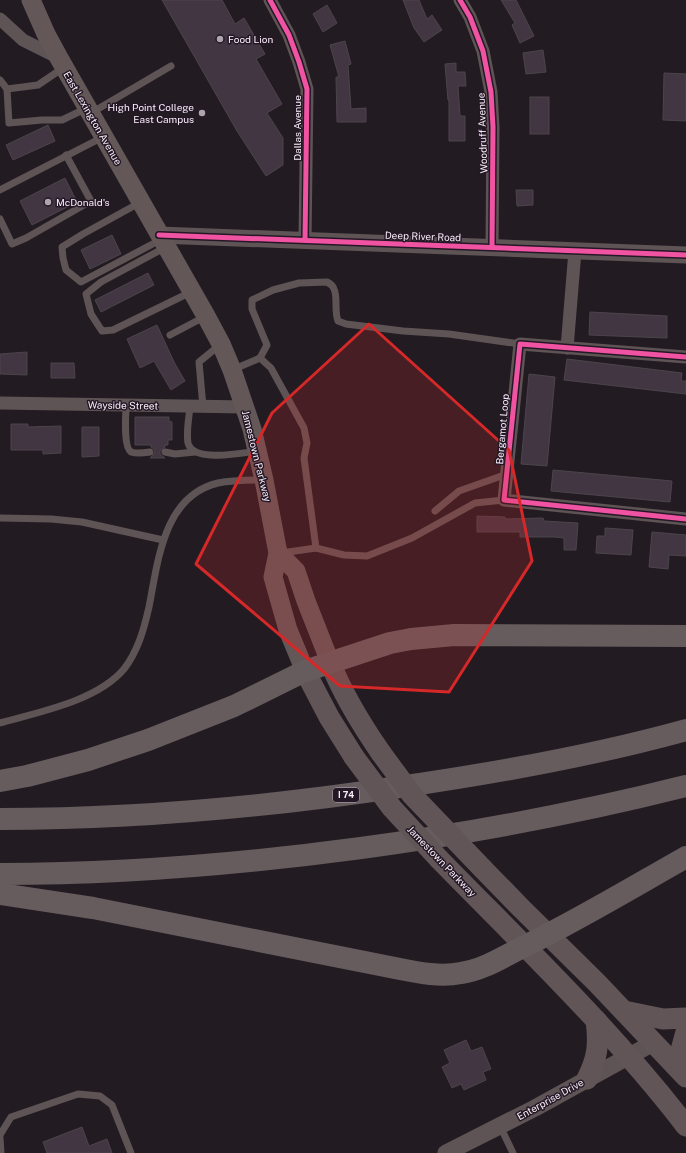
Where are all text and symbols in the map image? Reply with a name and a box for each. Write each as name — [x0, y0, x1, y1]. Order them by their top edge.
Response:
place label: Food Lion — [228, 33, 273, 45]
marker: Food Lion — [215, 34, 225, 44]
street label: East Lexington Avenue — [61, 69, 125, 167]
street label: Woodruff Avenue — [475, 92, 489, 173]
street label: Dallas Avenue — [291, 95, 303, 161]
place label: High Point College East Campus — [108, 101, 194, 125]
marker: High Point College East Campus — [197, 108, 207, 118]
place label: McDonald's — [56, 196, 109, 208]
marker: McDonald's — [43, 197, 53, 207]
street label: Deep River Road — [385, 229, 461, 243]
street label: Bergamot Loop — [493, 393, 511, 465]
street label: Wayside Street — [88, 398, 158, 412]
street label: Jamestown Parkway — [240, 409, 274, 504]
road number: I 74 — [333, 788, 359, 802]
street label: Jamestown Parkway — [405, 823, 479, 899]
street label: Enterprise Drive — [515, 1076, 586, 1122]

